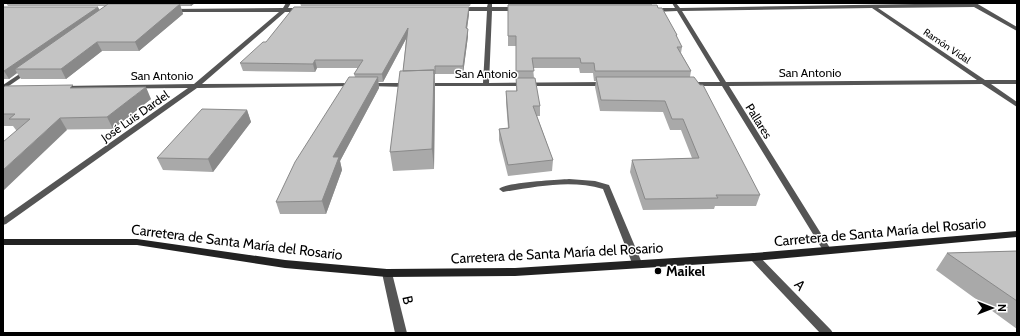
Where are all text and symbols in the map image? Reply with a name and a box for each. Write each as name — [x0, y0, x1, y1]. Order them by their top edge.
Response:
street label: Ramón Vidal — [921, 25, 974, 67]
street label: San Antonio — [779, 65, 842, 80]
street label: San Antonio — [455, 66, 518, 81]
street label: San Antonio — [131, 68, 194, 83]
street label: José Luis Dardel — [97, 87, 172, 145]
street label: Pallares — [742, 101, 776, 141]
street label: Carretera de Santa María del Rosario — [773, 214, 987, 250]
street label: Carretera de Santa María del Rosario — [130, 220, 344, 264]
street label: Carretera de Santa María del Rosario — [450, 238, 664, 268]
place label: Maikel — [666, 262, 706, 280]
marker: Maikel — [653, 266, 663, 276]
street label: A — [791, 276, 810, 295]
north arrow — [972, 288, 1012, 328]
street label: B — [398, 294, 418, 306]
text: N — [995, 304, 1009, 312]

